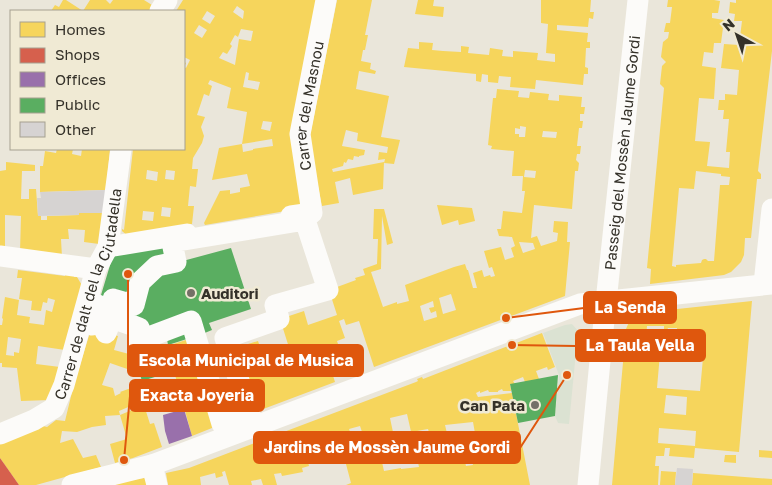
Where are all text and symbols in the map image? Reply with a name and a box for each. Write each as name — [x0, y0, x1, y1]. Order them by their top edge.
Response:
legend — [10, 10, 185, 150]
north arrow — [712, 10, 762, 60]
text: N — [719, 15, 738, 35]
text: Homes — [55, 20, 105, 38]
street label: Passeig del Mossèn Jaume Gordi — [600, 34, 643, 271]
street label: Carrer del Masnou — [291, 39, 327, 172]
text: Shops — [55, 45, 100, 63]
text: Offices — [55, 70, 106, 88]
text: Public — [55, 95, 100, 113]
text: Other — [55, 120, 96, 138]
street label: Carrer de dalt del la Ciutadella — [50, 187, 125, 402]
place label: Auditori — [201, 284, 259, 302]
marker: Auditori — [185, 287, 197, 299]
callout: La Senda — [584, 292, 676, 323]
text: La Senda — [594, 297, 666, 317]
callout: La Taula Vella — [576, 330, 705, 361]
text: La Taula Vella — [586, 335, 694, 355]
callout: Escola Municipal de Musica — [128, 345, 363, 376]
text: Escola Municipal de Musica — [138, 350, 354, 370]
callout: Exacta Joyeria — [130, 380, 264, 411]
text: Exacta Joyeria — [140, 385, 254, 405]
place label: Can Pata — [460, 396, 525, 414]
marker: Can Pata — [529, 399, 541, 411]
callout: Jardins de Mossèn Jaume Gordi — [254, 432, 520, 463]
text: Jardins de Mossèn Jaume Gordi — [264, 437, 510, 457]

